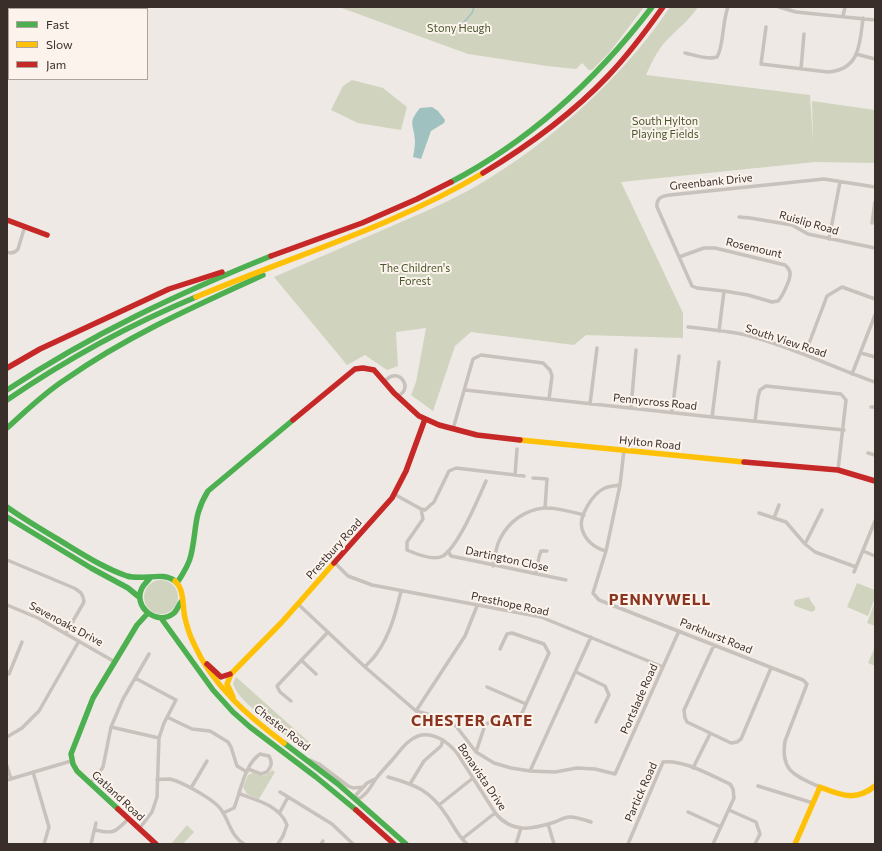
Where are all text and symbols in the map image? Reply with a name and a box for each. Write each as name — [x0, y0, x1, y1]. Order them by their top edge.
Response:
legend — [8, 8, 148, 80]
text: Fast — [46, 17, 69, 31]
park label: Stony Heugh — [427, 21, 491, 35]
text: Slow — [46, 37, 73, 51]
text: Jam — [46, 57, 66, 71]
park label: South Hylton Playing Fields — [631, 114, 699, 140]
street label: Greenbank Drive — [669, 171, 753, 193]
street label: Ruislip Road — [778, 208, 840, 238]
street label: Rosemount — [725, 235, 783, 261]
park label: The Children's Forest — [380, 261, 450, 287]
street label: South View Road — [744, 322, 828, 360]
street label: Pennycross Road — [612, 391, 698, 413]
street label: Hylton Road — [619, 433, 681, 453]
street label: Prestbury Road — [303, 516, 365, 582]
street label: Dartington Close — [464, 544, 550, 574]
street label: Presthope Road — [470, 589, 550, 619]
district label: PENNYWELL — [609, 591, 711, 609]
street label: Sevenoaks Drive — [27, 599, 105, 649]
street label: Parkhurst Road — [678, 615, 754, 657]
street label: Portslade Road — [618, 662, 660, 736]
street label: Chester Road — [252, 702, 312, 754]
district label: CHESTER GATE — [411, 712, 533, 730]
street label: Bonavista Drive — [455, 741, 509, 813]
street label: Partick Road — [622, 760, 660, 824]
street label: Gatland Road — [89, 768, 147, 824]

